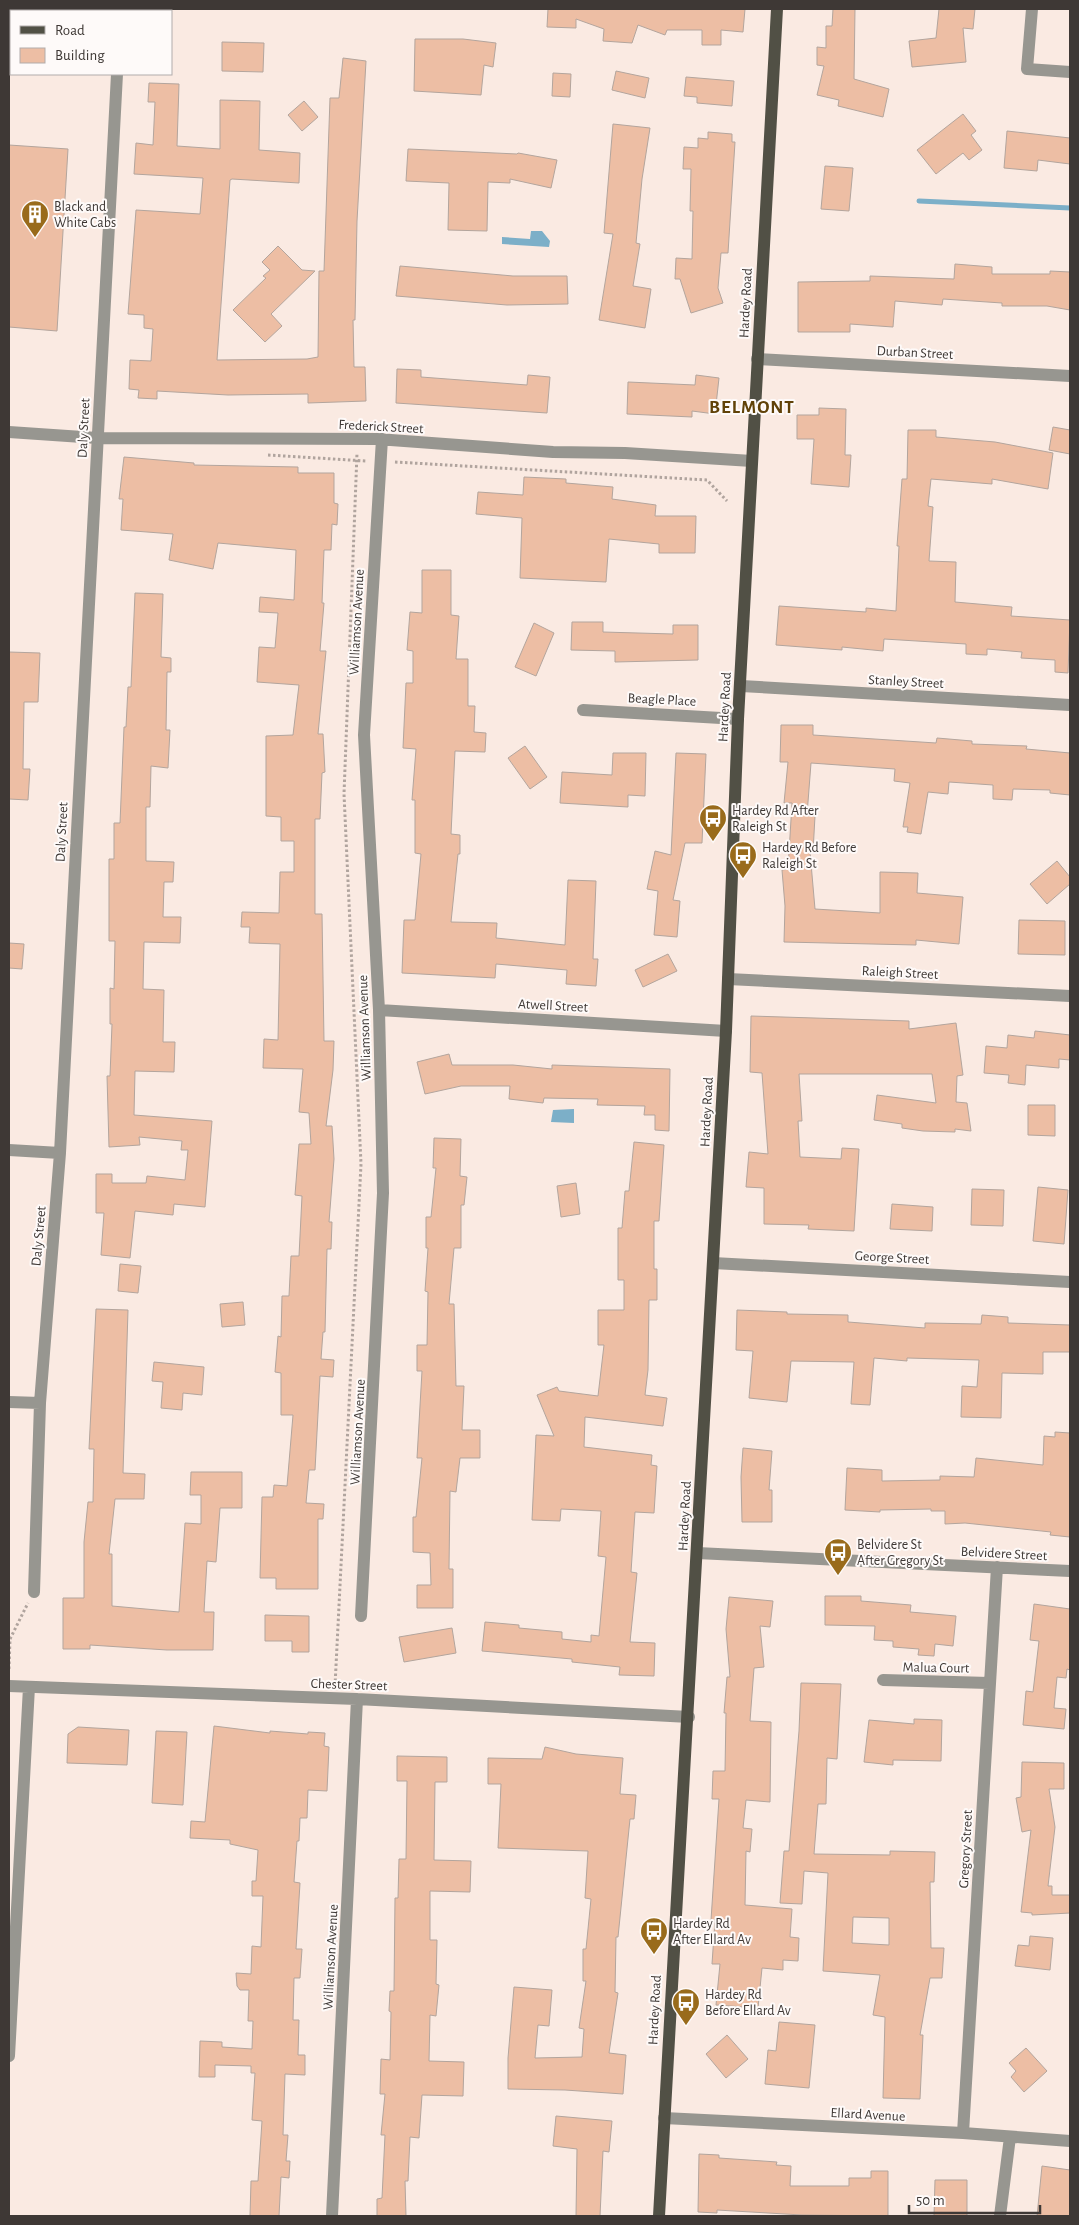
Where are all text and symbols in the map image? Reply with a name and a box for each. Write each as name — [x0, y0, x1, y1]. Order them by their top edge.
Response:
legend — [10, 10, 172, 75]
text: Road — [55, 23, 85, 38]
text: Building — [55, 48, 105, 63]
building icon: Black and White Cabs — [20, 199, 50, 238]
place label: Black and White Cabs — [54, 200, 116, 230]
street label: Hardey Road — [737, 268, 755, 338]
street label: Durban Street — [876, 344, 954, 362]
street label: Daly Street — [75, 397, 93, 458]
district label: BELMONT — [709, 398, 795, 417]
street label: Frederick Street — [338, 418, 424, 436]
street label: Williamson Avenue — [347, 569, 367, 675]
street label: Hardey Road — [716, 672, 734, 742]
street label: Stanley Street — [868, 673, 945, 691]
street label: Beagle Place — [627, 691, 696, 709]
street label: Daly Street — [53, 801, 71, 862]
bus stop icon: Hardey Rd After Raleigh St — [698, 803, 728, 842]
place label: Hardey Rd After Raleigh St — [732, 804, 819, 834]
bus stop icon: Hardey Rd Before Raleigh St — [728, 840, 758, 879]
place label: Hardey Rd Before Raleigh St — [762, 841, 856, 871]
street label: Raleigh Street — [861, 964, 939, 982]
street label: Williamson Avenue — [356, 975, 374, 1081]
street label: Atwell Street — [518, 997, 589, 1015]
street label: Hardey Road — [698, 1077, 716, 1147]
street label: Daly Street — [29, 1205, 49, 1267]
street label: George Street — [854, 1249, 930, 1267]
street label: Williamson Avenue — [348, 1379, 368, 1485]
street label: Hardey Road — [676, 1481, 694, 1551]
bus stop icon: Belvidere St After Gregory St — [823, 1537, 853, 1576]
place label: Belvidere St After Gregory St — [857, 1538, 944, 1568]
street label: Belvidere Street — [960, 1545, 1048, 1563]
street label: Malua Court — [903, 1660, 970, 1676]
street label: Chester Street — [310, 1677, 388, 1693]
street label: Gregory Street — [957, 1809, 975, 1889]
street label: Williamson Avenue — [321, 1904, 341, 2010]
bus stop icon: Hardey Rd After Ellard Av — [639, 1916, 669, 1955]
place label: Hardey Rd After Ellard Av — [673, 1917, 751, 1947]
street label: Hardey Road — [646, 1975, 664, 2045]
bus stop icon: Hardey Rd Before Ellard Av — [671, 1987, 701, 2026]
place label: Hardey Rd Before Ellard Av — [705, 1988, 791, 2018]
street label: Ellard Avenue — [830, 2106, 906, 2124]
scale bar — [909, 2182, 1040, 2214]
text: 50 m — [916, 2193, 945, 2208]

